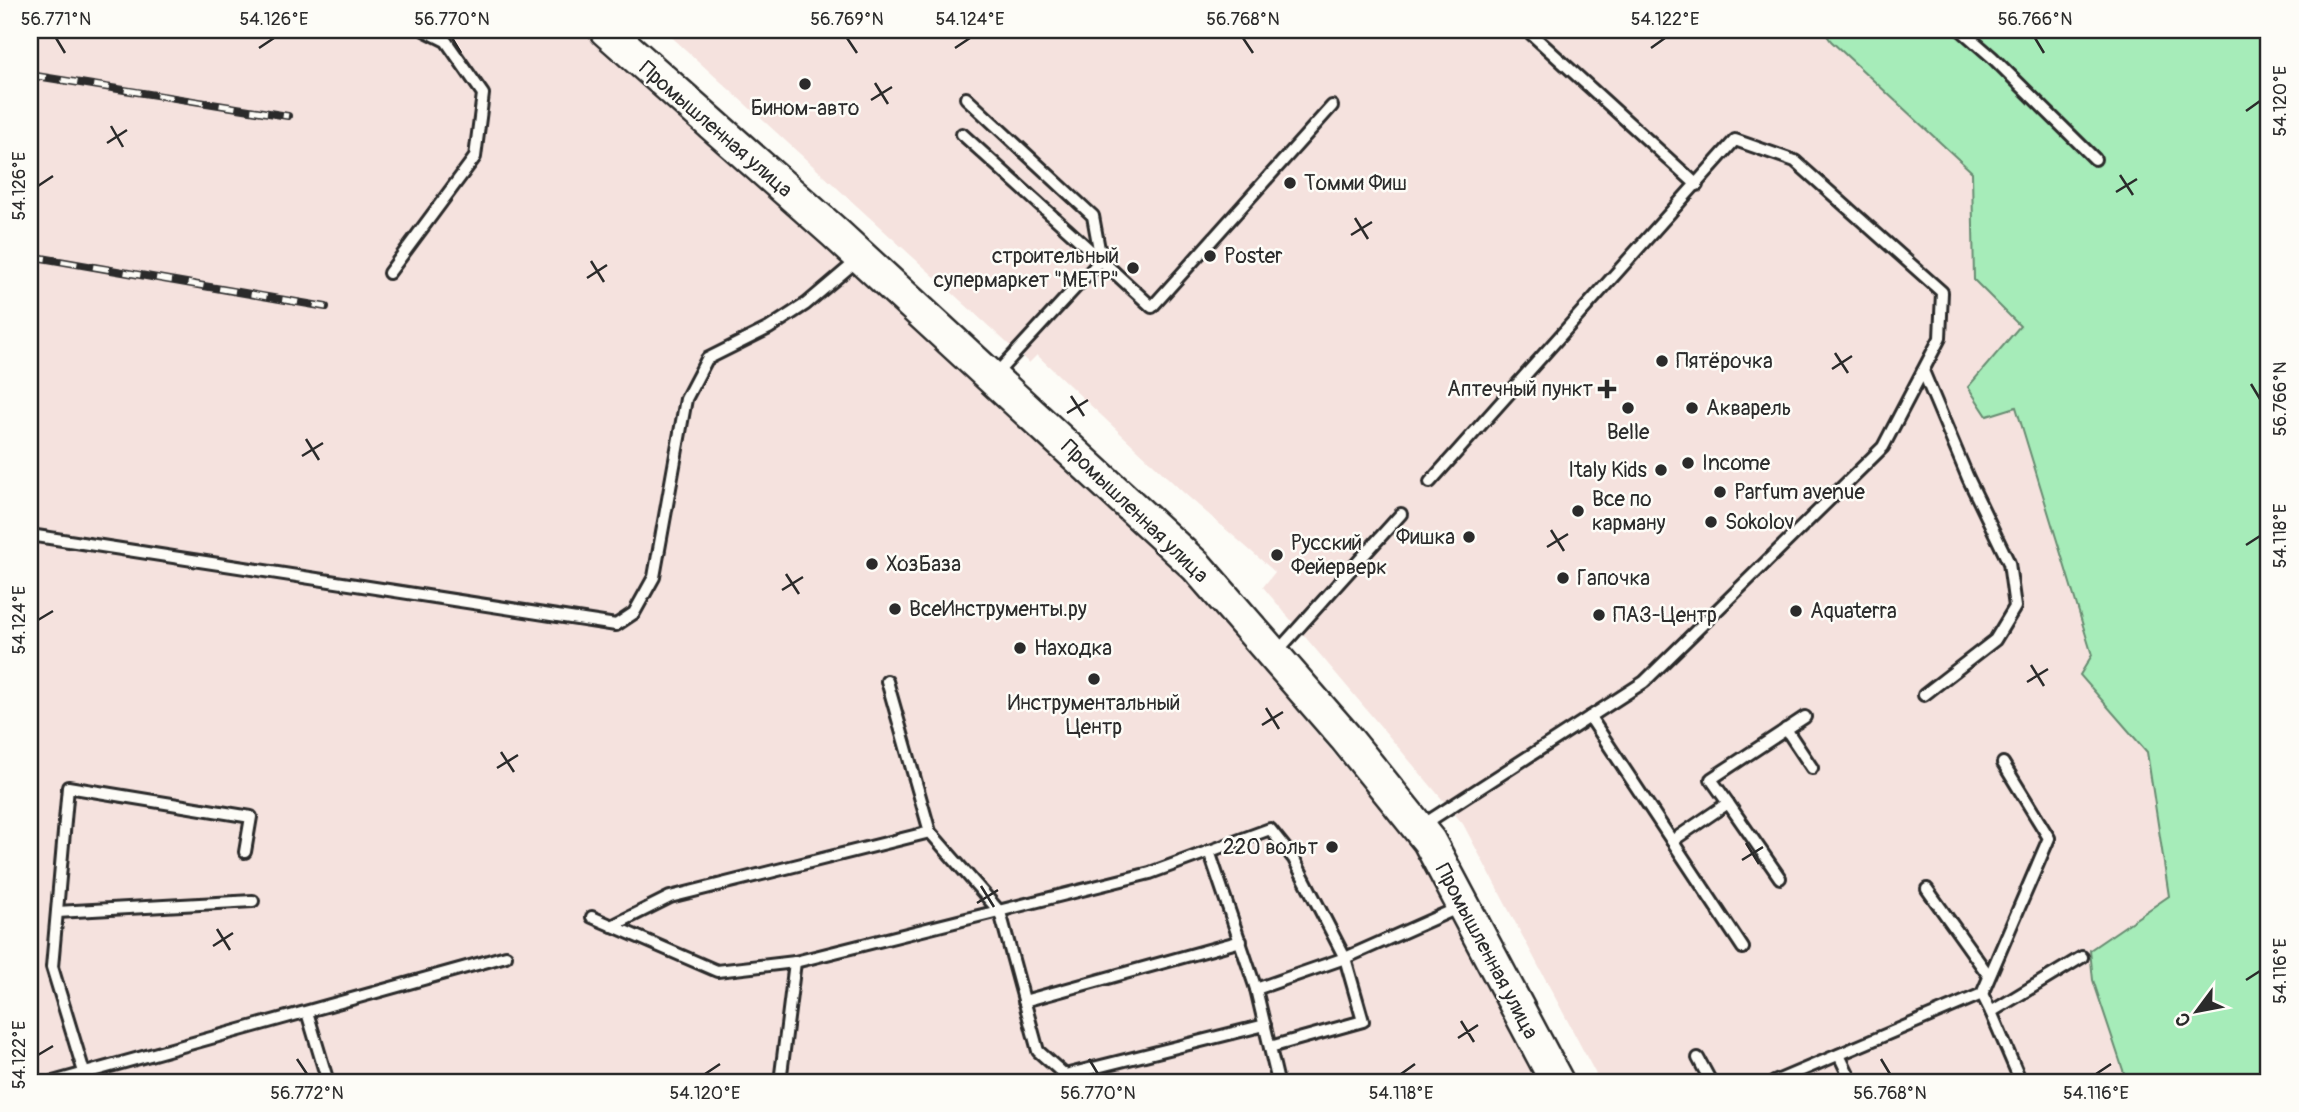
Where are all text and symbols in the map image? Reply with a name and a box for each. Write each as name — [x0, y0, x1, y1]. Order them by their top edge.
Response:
text: 56.771°N — [21, 8, 91, 31]
text: 54.126°E — [240, 8, 308, 31]
text: 56.770°N — [414, 8, 490, 31]
text: 56.769°N — [810, 8, 884, 31]
text: 54.124°E — [936, 8, 1004, 31]
text: 56.768°N — [1206, 8, 1280, 31]
text: 54.122°E — [1631, 8, 1699, 31]
text: 56.766°N — [1998, 8, 2072, 31]
street label: Промышленная улица — [633, 55, 798, 203]
text: 54.120°E — [2269, 66, 2292, 136]
marker: Бином-авто — [797, 76, 813, 92]
place label: Бином-авто — [751, 95, 859, 122]
text: 54.126°E — [8, 152, 31, 220]
place label: Томми Фиш — [1304, 170, 1407, 197]
marker: Томми Фиш — [1282, 175, 1298, 191]
place label: строительный супермаркет "МЕТР" — [933, 243, 1119, 294]
place label: Poster — [1224, 243, 1283, 270]
marker: Poster — [1202, 248, 1218, 264]
marker: строительный супермаркет "МЕТР" — [1125, 260, 1141, 276]
place label: Пятёрочка — [1676, 348, 1773, 375]
marker: Пятёрочка — [1654, 353, 1670, 369]
text: 56.766°N — [2269, 362, 2292, 436]
place label: Аптечный пункт — [1447, 376, 1593, 403]
marker: Аптечный пункт — [1599, 381, 1615, 397]
place label: Акварель — [1706, 395, 1792, 422]
marker: Belle — [1620, 400, 1636, 416]
marker: Акварель — [1684, 400, 1700, 416]
place label: Belle — [1607, 419, 1650, 446]
street label: Промышленная улица — [1055, 434, 1214, 589]
place label: Income — [1702, 450, 1771, 477]
marker: Income — [1680, 455, 1696, 471]
place label: Italy Kids — [1568, 457, 1648, 484]
marker: Italy Kids — [1653, 462, 1669, 478]
place label: Parfum avenue — [1734, 479, 1865, 506]
marker: Parfum avenue — [1712, 484, 1728, 500]
place label: Все по карману — [1592, 486, 1666, 537]
marker: Все по карману — [1570, 503, 1586, 519]
text: 54.118°E — [2269, 504, 2292, 568]
place label: Sokolov — [1725, 509, 1794, 536]
marker: Sokolov — [1703, 514, 1719, 530]
place label: Фишка — [1396, 524, 1455, 551]
marker: Фишка — [1461, 529, 1477, 545]
place label: Русский Фейерверк — [1291, 530, 1387, 581]
marker: Русский Фейерверк — [1269, 547, 1285, 563]
place label: ХозБаза — [886, 551, 961, 578]
marker: ХозБаза — [864, 556, 880, 572]
place label: Гапочка — [1577, 565, 1650, 592]
marker: Гапочка — [1555, 570, 1571, 586]
text: 54.124°E — [8, 586, 31, 654]
place label: ВсеИнструменты.ру — [909, 596, 1087, 623]
place label: Aquaterra — [1810, 598, 1897, 625]
marker: ВсеИнструменты.ру — [887, 601, 903, 617]
place label: ПАЗ-Центр — [1613, 602, 1717, 629]
marker: Aquaterra — [1788, 603, 1804, 619]
marker: ПАЗ-Центр — [1591, 607, 1607, 623]
place label: Находка — [1034, 635, 1112, 662]
marker: Находка — [1012, 640, 1028, 656]
marker: Инструментальный Центр — [1086, 671, 1102, 687]
place label: Инструментальный Центр — [1008, 690, 1180, 741]
place label: 220 вольт — [1223, 834, 1318, 861]
marker: 220 вольт — [1324, 839, 1340, 855]
street label: Промышленная улица — [1429, 859, 1544, 1044]
text: 54.116°E — [2269, 938, 2292, 1004]
north arrow — [2162, 976, 2232, 1046]
text: С — [2170, 1008, 2197, 1031]
text: 54.122°E — [8, 1021, 31, 1089]
text: 56.772°N — [270, 1082, 344, 1105]
text: 54.120°E — [670, 1082, 740, 1105]
text: 56.770°N — [1060, 1082, 1136, 1105]
text: 54.118°E — [1369, 1082, 1433, 1105]
text: 56.768°N — [1853, 1082, 1927, 1105]
text: 54.116°E — [2063, 1082, 2129, 1105]

